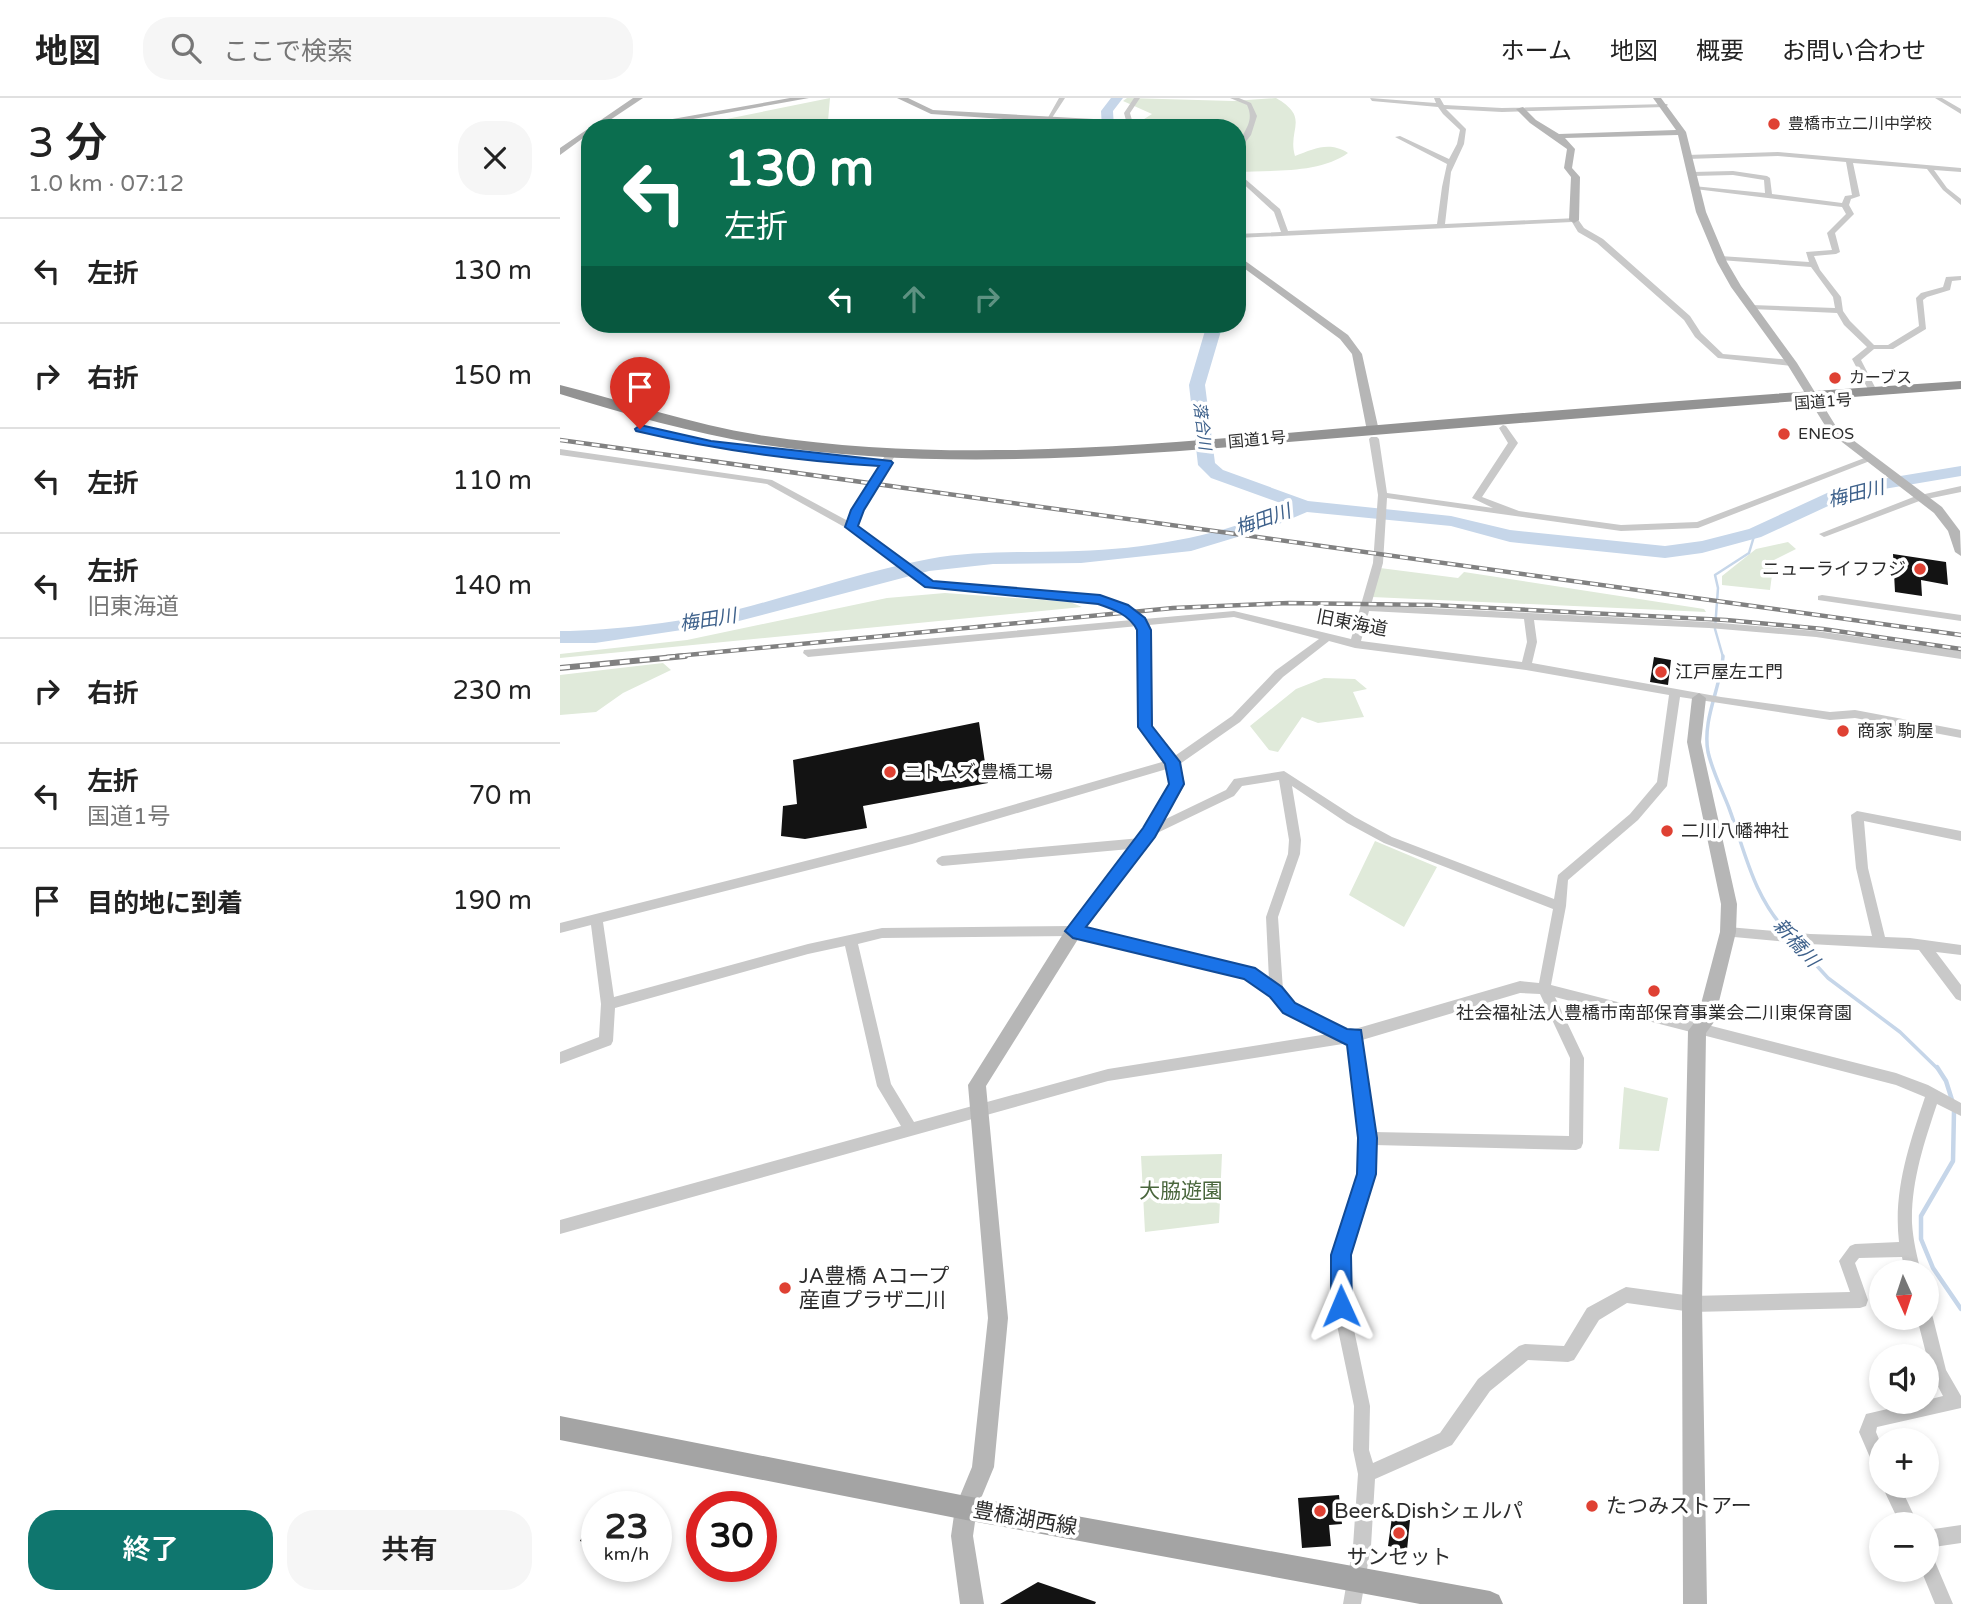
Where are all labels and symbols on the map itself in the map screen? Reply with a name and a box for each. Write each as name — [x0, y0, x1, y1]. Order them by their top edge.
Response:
place label: 豊橋市立二川中学校 — [1788, 114, 1932, 134]
marker: 豊橋市立二川中学校 — [1766, 116, 1782, 132]
pin — [610, 357, 670, 429]
place label: カーブス — [1849, 368, 1912, 388]
marker: カーブス — [1827, 370, 1843, 386]
street label: 国道1号 — [1793, 390, 1853, 414]
water label: 落合川 — [1189, 401, 1215, 453]
place label: ENEOS — [1798, 424, 1854, 444]
marker: ENEOS — [1776, 426, 1792, 442]
street label: 国道1号 — [1227, 428, 1287, 452]
water label: 梅田川 — [1826, 476, 1888, 512]
water label: 梅田川 — [1232, 500, 1295, 540]
place label: ニューライフフジ — [1762, 558, 1906, 580]
marker: ニューライフフジ — [1912, 561, 1928, 577]
water label: 梅田川 — [678, 604, 740, 635]
street label: 旧東海道 — [1315, 605, 1389, 641]
place label: 江戸屋左エ門 — [1675, 661, 1783, 683]
marker: 江戸屋左エ門 — [1653, 664, 1669, 680]
place label: 商家 駒屋 — [1857, 720, 1934, 742]
marker: 商家 駒屋 — [1835, 723, 1851, 739]
place label: ニトムズ 豊橋工場 — [904, 761, 1053, 783]
marker: ニトムズ 豊橋工場 — [882, 764, 898, 780]
place label: 二川八幡神社 — [1681, 820, 1789, 842]
marker: 二川八幡神社 — [1659, 823, 1675, 839]
water label: 新橋川 — [1769, 914, 1825, 973]
marker: 社会福祉法人豊橋市南部保育事業会二川東保育園 — [1646, 983, 1662, 999]
place label: 社会福祉法人豊橋市南部保育事業会二川東保育園 — [1456, 1002, 1852, 1024]
park label: 大脇遊園 — [1139, 1179, 1223, 1204]
north arrow — [1869, 1260, 1939, 1330]
place label: JA豊橋 Aコープ 産直プラザ二川 — [799, 1264, 949, 1313]
position arrow — [1304, 1269, 1378, 1343]
marker: JA豊橋 Aコープ 産直プラザ二川 — [777, 1280, 793, 1296]
speed limit sign: 30 — [686, 1491, 777, 1582]
place label: たつみストアー — [1606, 1494, 1752, 1519]
street label: 豊橋湖西線 — [971, 1498, 1079, 1540]
marker: たつみストアー — [1584, 1498, 1600, 1514]
place label: Beer&Dishシェルパ — [1334, 1499, 1523, 1524]
marker: Beer&Dishシェルパ — [1312, 1503, 1328, 1519]
marker: サンセット — [1391, 1525, 1407, 1541]
place label: サンセット — [1347, 1545, 1452, 1570]

